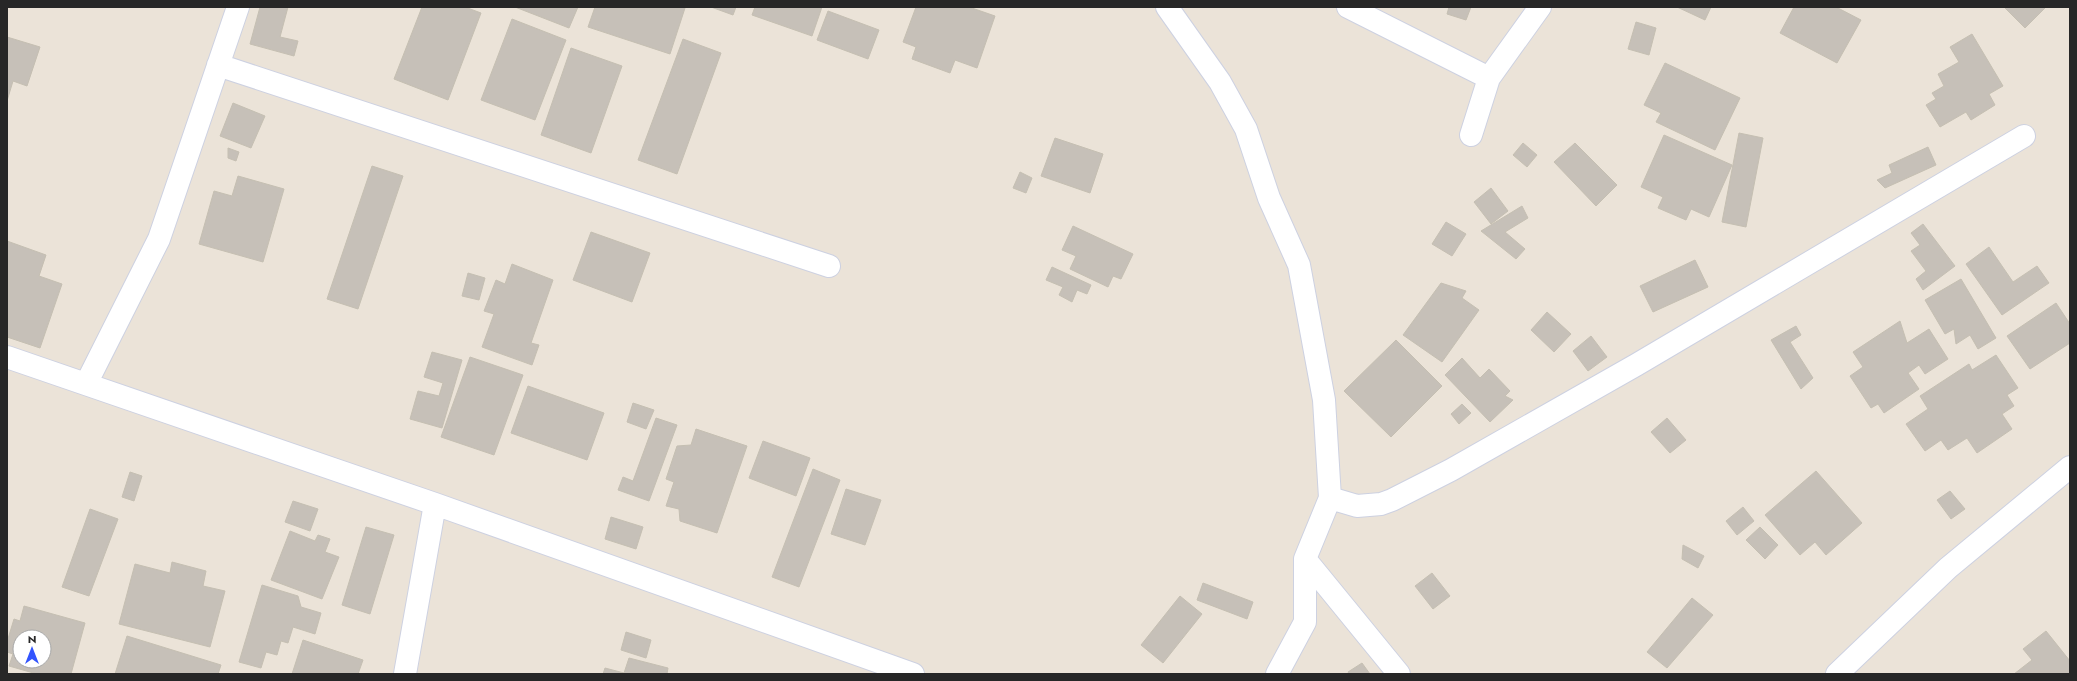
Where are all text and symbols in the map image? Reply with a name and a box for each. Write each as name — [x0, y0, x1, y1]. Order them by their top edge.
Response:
north arrow — [12, 629, 52, 669]
text: N — [28, 631, 36, 647]

